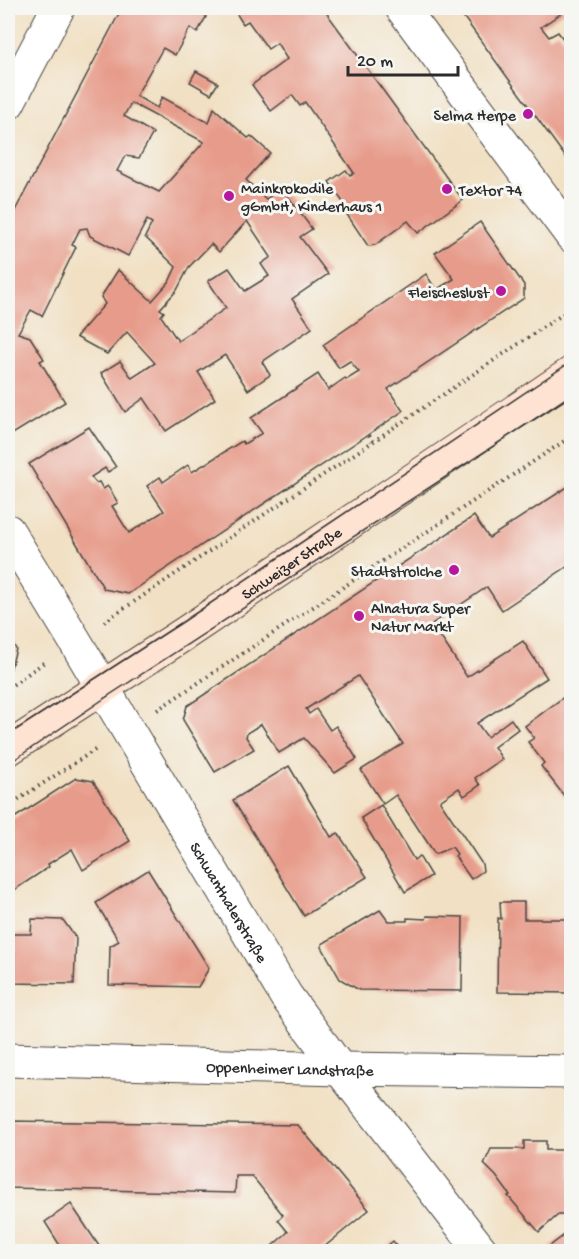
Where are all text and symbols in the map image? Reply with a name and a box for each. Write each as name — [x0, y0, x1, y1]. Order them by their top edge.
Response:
scale bar — [348, 39, 458, 77]
text: 20 m — [357, 52, 393, 73]
marker: Selma Herpe — [521, 107, 535, 121]
place label: Selma Herpe — [434, 108, 517, 127]
place label: Mainkrokodile gGmbH, Kinderhaus 1 — [241, 181, 382, 218]
marker: Textor 74 — [440, 182, 454, 196]
place label: Textor 74 — [458, 183, 522, 202]
marker: Mainkrokodile gGmbH, Kinderhaus 1 — [222, 189, 236, 203]
marker: Fleischeslust — [494, 284, 508, 298]
place label: Fleischeslust — [407, 285, 490, 304]
street label: Schweizer Straße — [239, 524, 347, 606]
marker: Stadtstrolche — [447, 563, 461, 577]
place label: Stadtstrolche — [351, 564, 443, 583]
place label: Alnatura Super Natur Markt — [371, 601, 471, 638]
marker: Alnatura Super Natur Markt — [352, 609, 366, 623]
street label: Schwanthalerstraße — [184, 840, 270, 968]
street label: Oppenheimer Landstraße — [206, 1059, 374, 1082]

